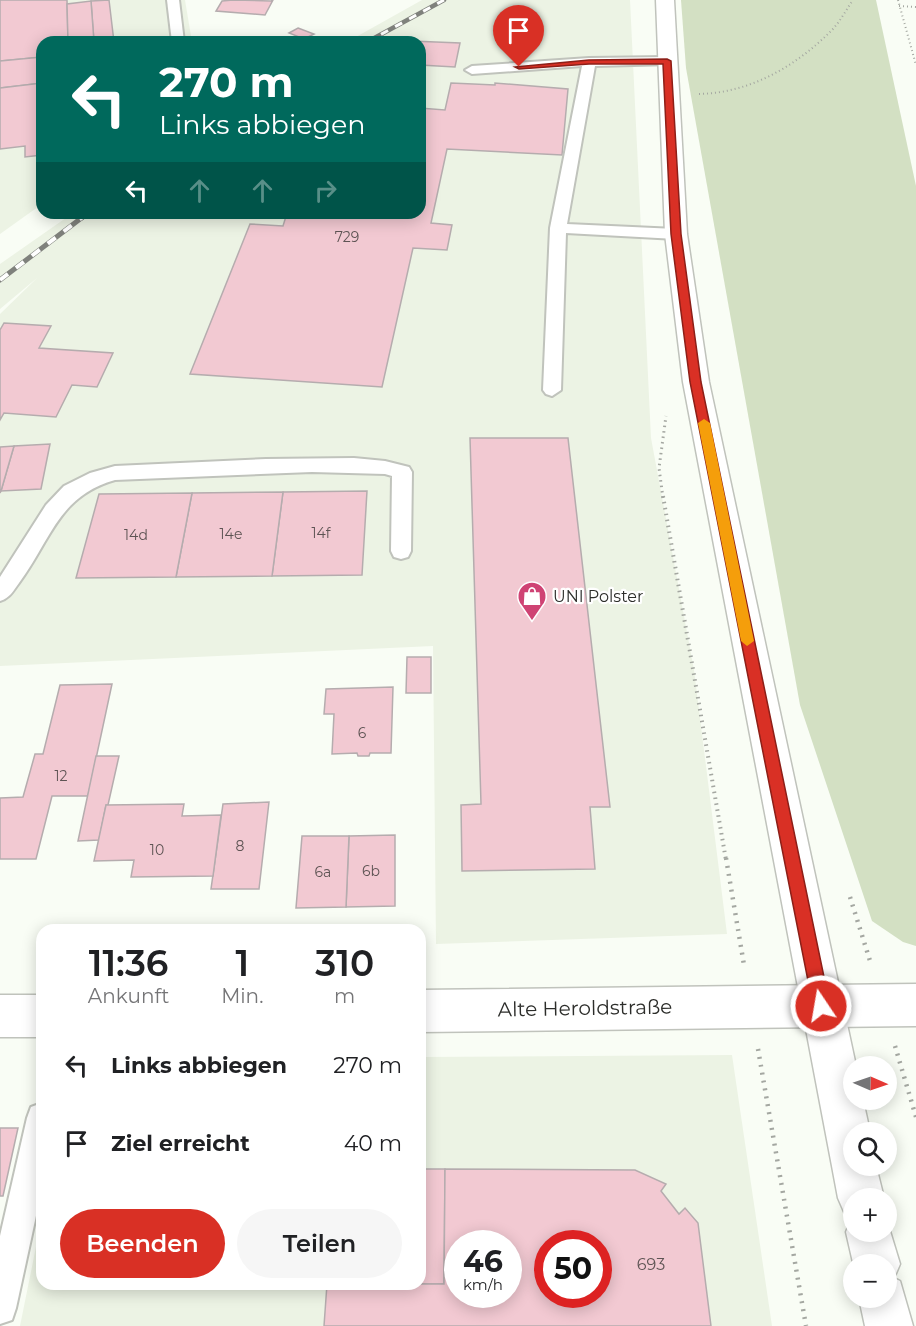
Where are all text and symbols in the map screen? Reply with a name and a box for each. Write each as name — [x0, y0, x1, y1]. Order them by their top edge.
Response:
pin — [493, 5, 544, 67]
icon: arrive — [502, 14, 535, 47]
text: 270 m — [159, 56, 293, 108]
icon: left — [60, 60, 138, 138]
text: Links abbiegen — [159, 108, 366, 141]
icon: left — [120, 174, 153, 207]
icon: ahead — [183, 174, 216, 207]
icon: ahead — [246, 174, 279, 207]
icon: right — [309, 174, 342, 207]
house number: 729 — [335, 228, 359, 246]
house number: 14f — [311, 524, 332, 542]
house number: 14e — [220, 525, 242, 543]
house number: 14d — [124, 526, 148, 544]
shop icon: UNI Polster — [516, 580, 548, 622]
place label: UNI Polster — [553, 587, 643, 606]
house number: 6 — [358, 724, 367, 742]
house number: 12 — [54, 767, 68, 785]
house number: 8 — [236, 837, 245, 855]
house number: 10 — [150, 841, 164, 859]
house number: 6b — [362, 862, 380, 880]
house number: 6a — [315, 863, 331, 881]
text: 11:36 — [89, 941, 168, 985]
text: 1 — [235, 941, 249, 985]
text: 310 — [315, 941, 374, 985]
position arrow — [789, 974, 853, 1038]
text: Ankunft — [88, 984, 169, 1008]
text: Min. — [221, 984, 263, 1008]
text: m — [334, 984, 355, 1008]
street label: Alte Heroldstraße — [498, 994, 672, 1022]
icon: left — [60, 1049, 93, 1082]
text: Links abbiegen — [111, 1052, 287, 1079]
text: 270 m — [333, 1052, 402, 1079]
north arrow — [843, 1056, 897, 1110]
map controls — [843, 1056, 897, 1308]
button: search — [843, 1122, 897, 1176]
icon: arrive — [60, 1127, 93, 1160]
text: Ziel erreicht — [111, 1130, 250, 1157]
text: 40 m — [344, 1130, 402, 1157]
button: + — [843, 1188, 897, 1242]
button: Beenden — [60, 1209, 225, 1278]
button: Teilen — [237, 1209, 402, 1278]
speed limit sign: 50 — [534, 1230, 612, 1308]
text: 46 — [463, 1243, 503, 1280]
button: − — [843, 1254, 897, 1308]
house number: 693 — [637, 1255, 665, 1274]
text: km/h — [463, 1275, 503, 1294]

